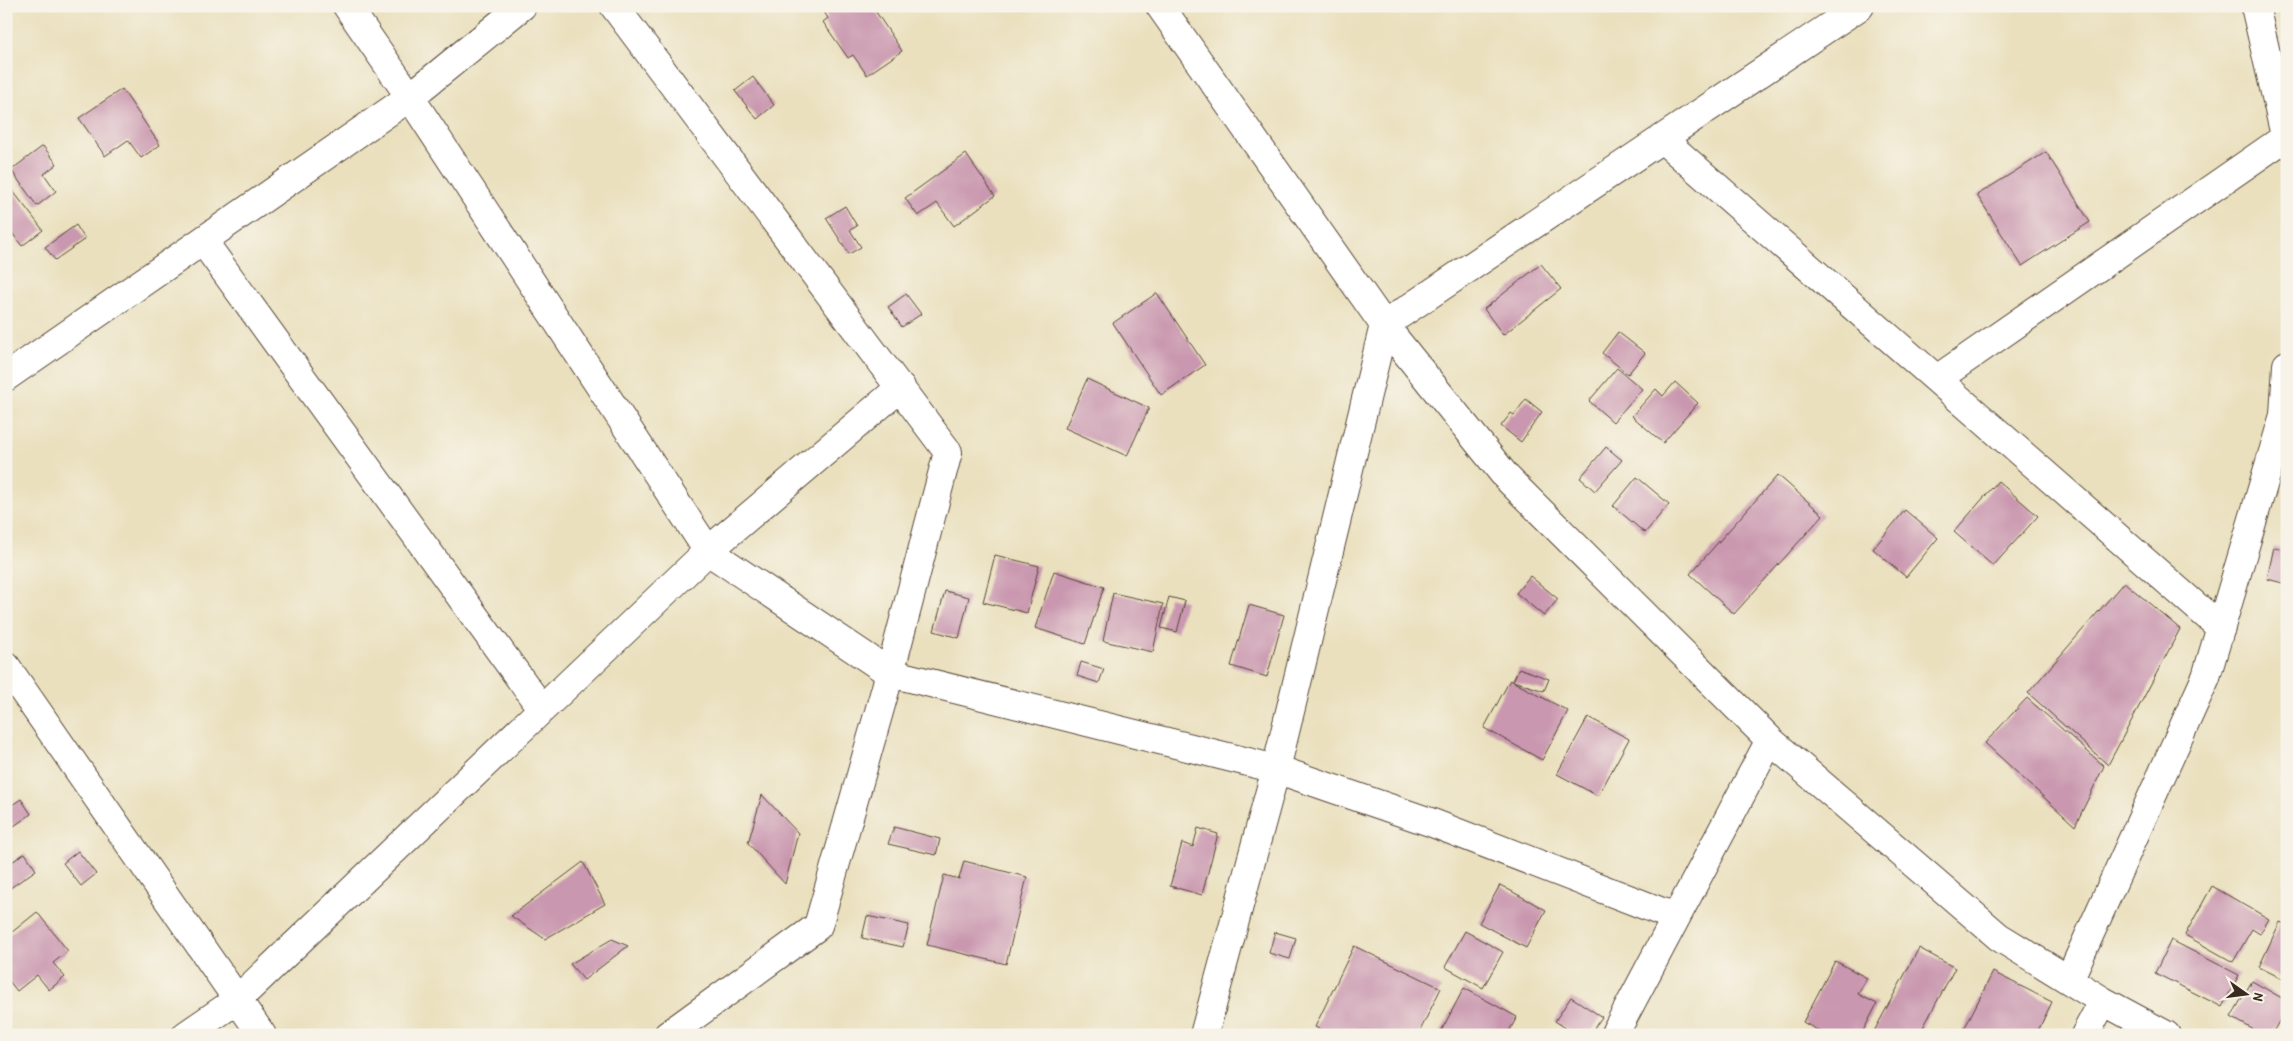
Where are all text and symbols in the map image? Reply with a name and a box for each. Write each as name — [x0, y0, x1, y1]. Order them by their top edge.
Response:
north arrow — [2220, 968, 2270, 1018]
text: N — [2249, 991, 2269, 1004]

